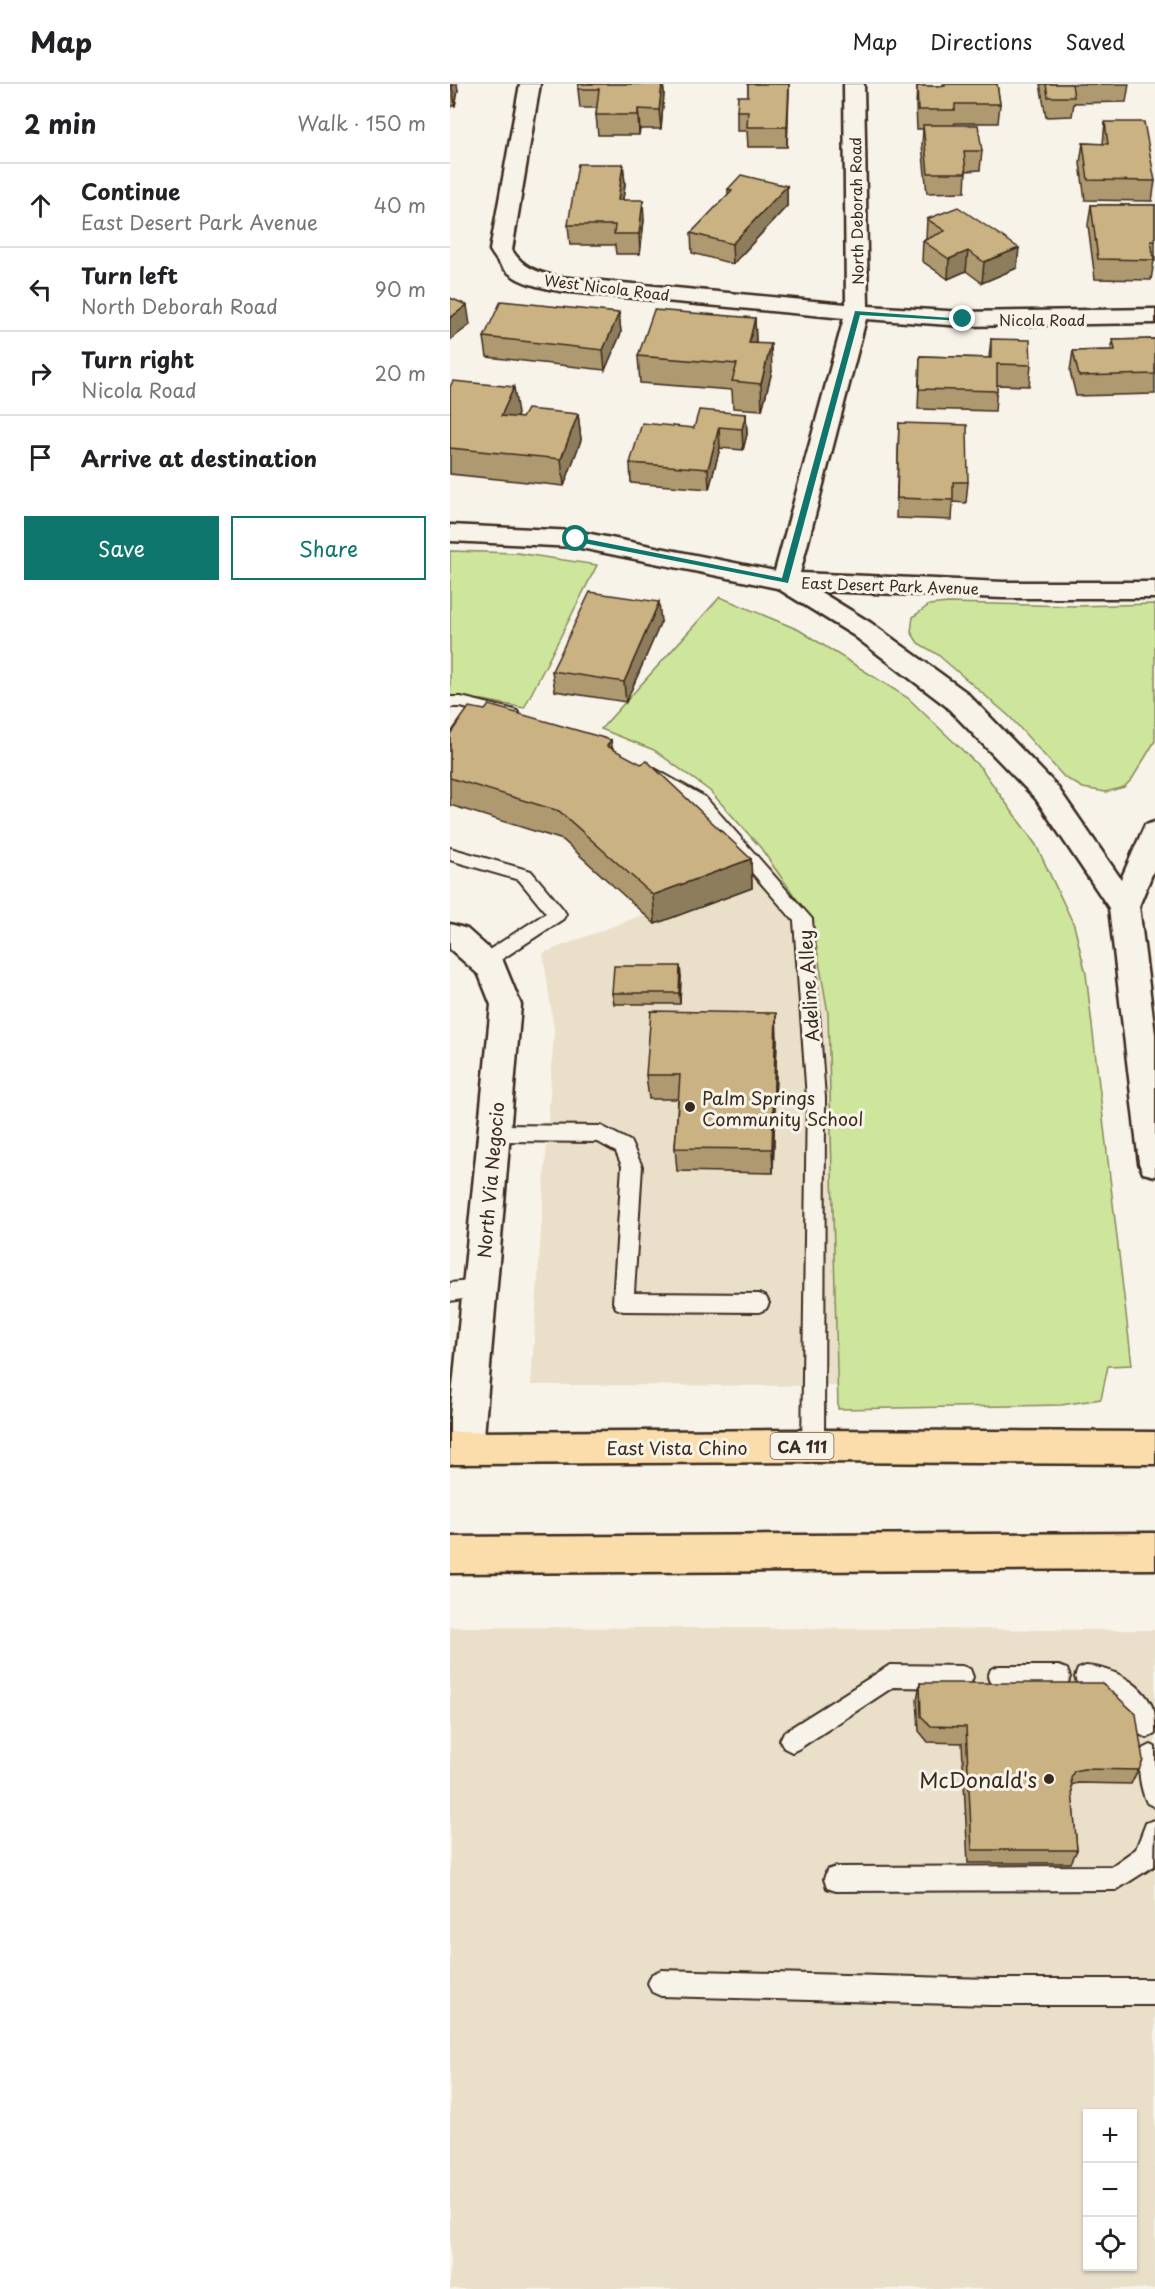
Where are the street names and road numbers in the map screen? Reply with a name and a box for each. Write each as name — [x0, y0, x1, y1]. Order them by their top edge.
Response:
street label: North Deborah Road — [843, 137, 869, 285]
street label: West Nicola Road — [543, 268, 671, 306]
street label: Nicola Road — [999, 308, 1085, 331]
street label: East Desert Park Avenue — [801, 570, 979, 600]
street label: Adeline Alley — [791, 929, 825, 1043]
street label: North Via Negocio — [470, 1101, 510, 1259]
road number: CA 111 — [770, 1433, 834, 1459]
street label: East Vista Chino — [606, 1434, 748, 1461]

